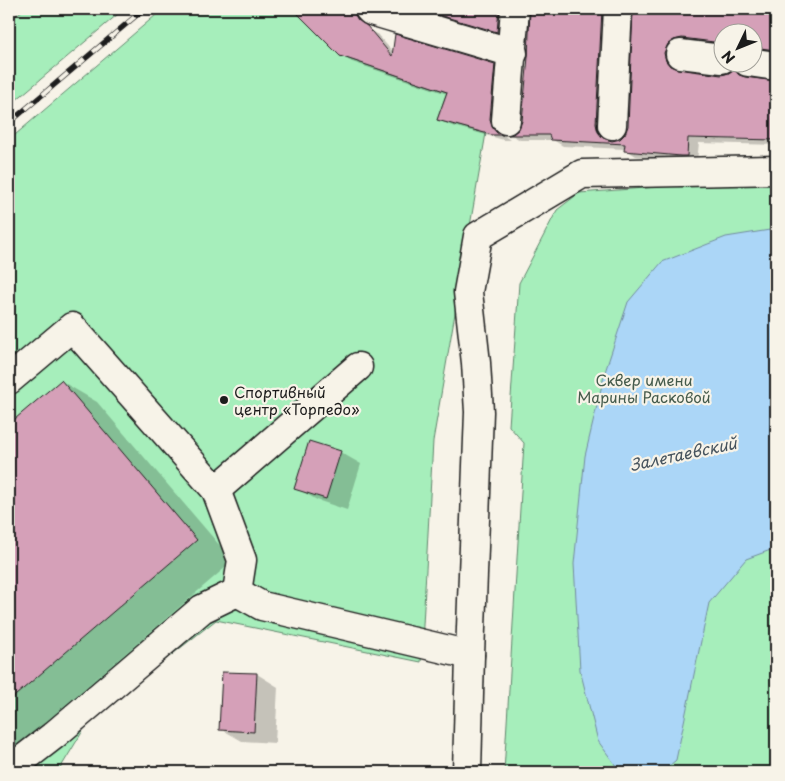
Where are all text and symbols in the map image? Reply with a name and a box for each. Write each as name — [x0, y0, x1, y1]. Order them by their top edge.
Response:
north arrow — [712, 22, 762, 72]
text: N — [717, 46, 740, 68]
park label: Сквер имени Марины Расковой — [577, 368, 711, 408]
place label: Спортивный центр «Торпедо» — [234, 380, 360, 420]
marker: Спортивный центр «Торпедо» — [218, 394, 230, 406]
water label: Залетаевский — [627, 429, 741, 476]

